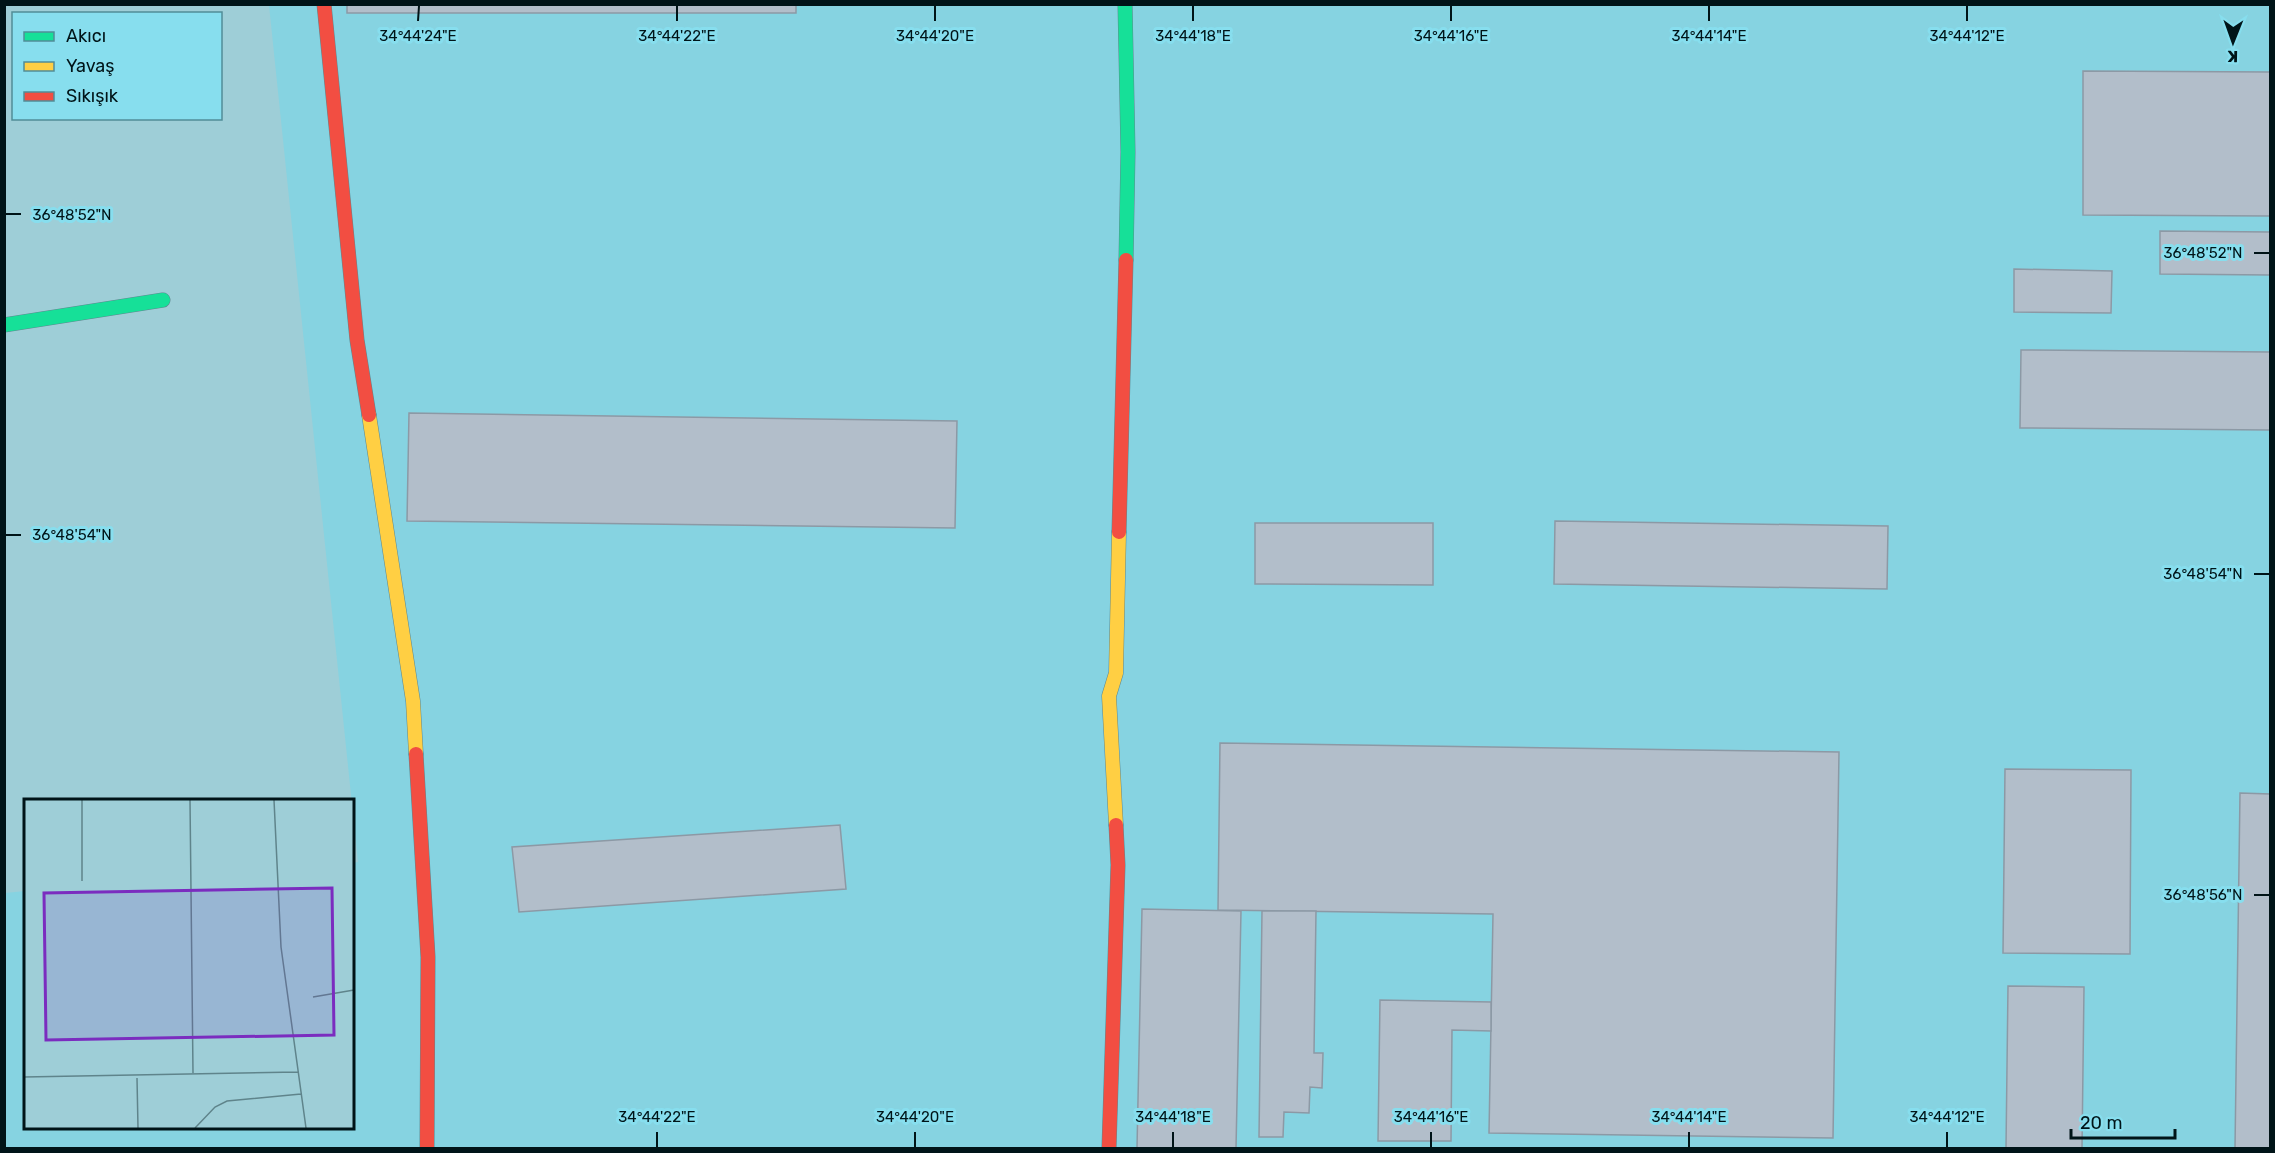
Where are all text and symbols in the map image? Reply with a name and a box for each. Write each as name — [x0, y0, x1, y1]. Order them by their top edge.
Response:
legend — [12, 12, 222, 120]
north arrow — [2203, 12, 2263, 72]
text: Akıcı — [66, 25, 106, 47]
text: 34°44'24"E — [379, 27, 457, 45]
text: 34°44'22"E — [638, 27, 716, 45]
text: 34°44'20"E — [896, 27, 974, 45]
text: 34°44'18"E — [1155, 27, 1231, 45]
text: 34°44'16"E — [1414, 27, 1488, 45]
text: 34°44'14"E — [1671, 27, 1747, 45]
text: 34°44'12"E — [1930, 27, 2005, 45]
text: K — [2227, 47, 2238, 66]
text: Yavaş — [66, 55, 114, 77]
text: Sıkışık — [66, 85, 119, 107]
text: 36°48'52"N — [32, 206, 112, 224]
text: 36°48'52"N — [2163, 244, 2243, 262]
text: 36°48'54"N — [32, 526, 112, 544]
text: 36°48'54"N — [2163, 565, 2243, 583]
inset map — [24, 799, 354, 1129]
text: 36°48'56"N — [2164, 886, 2242, 904]
scale bar — [2071, 1102, 2174, 1140]
text: 34°44'22"E — [618, 1108, 696, 1126]
text: 34°44'20"E — [876, 1108, 954, 1126]
text: 34°44'18"E — [1135, 1108, 1211, 1126]
text: 34°44'16"E — [1394, 1108, 1468, 1126]
text: 34°44'14"E — [1651, 1108, 1727, 1126]
text: 34°44'12"E — [1910, 1108, 1985, 1126]
text: 20 m — [2080, 1112, 2122, 1134]

